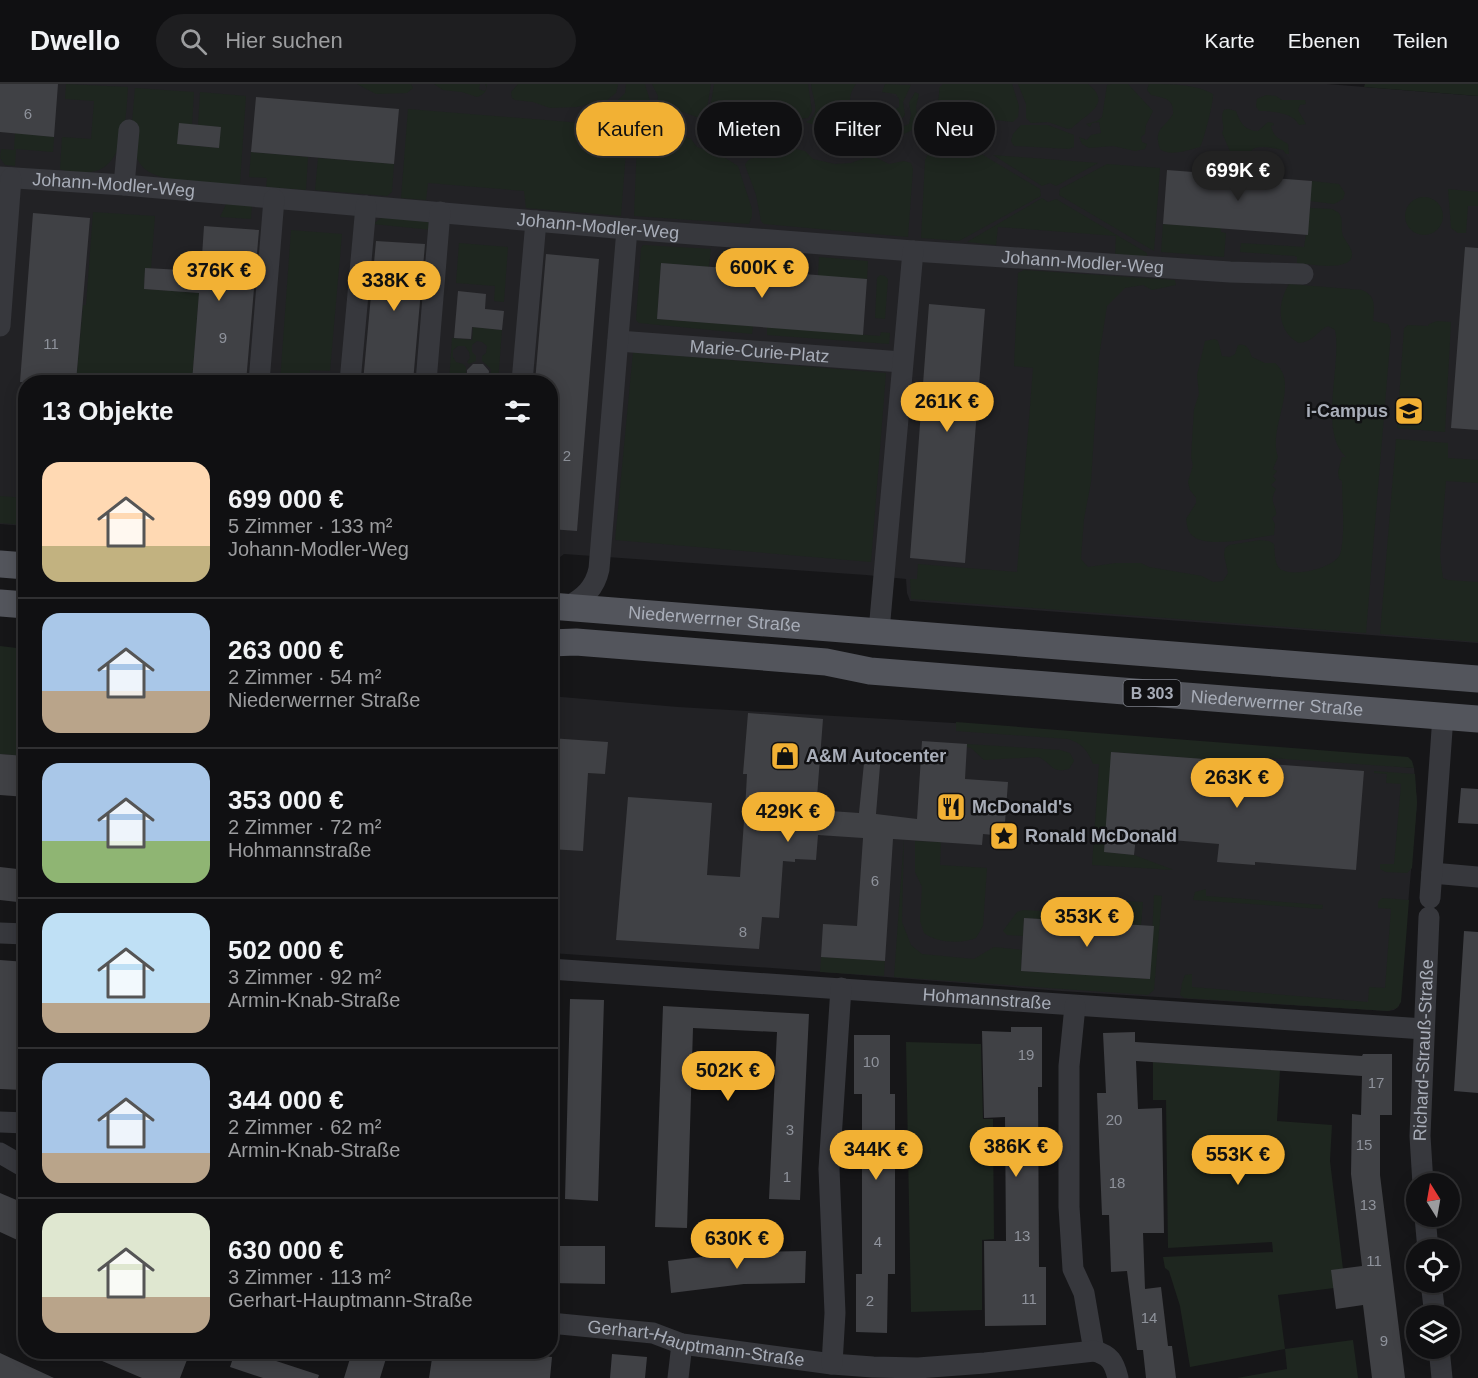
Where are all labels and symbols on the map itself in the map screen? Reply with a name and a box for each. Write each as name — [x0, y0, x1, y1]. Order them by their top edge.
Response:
house number: 6 — [24, 105, 32, 122]
pin: 699K € — [1189, 151, 1287, 202]
street label: Johann-Modler-Weg — [32, 169, 196, 201]
street label: Johann-Modler-Weg — [516, 209, 680, 243]
street label: Johann-Modler-Weg — [1001, 247, 1165, 278]
pin: 600K € — [713, 248, 811, 299]
pin: 376K € — [170, 251, 268, 302]
pin: 338K € — [345, 261, 443, 312]
house number: 9 — [219, 329, 227, 346]
house number: 11 — [43, 335, 59, 352]
street label: Marie-Curie-Platz — [689, 336, 830, 367]
pin: 261K € — [898, 382, 996, 433]
school or university icon: i-Campus — [1393, 395, 1425, 427]
place label: i-Campus — [1306, 401, 1388, 421]
house number: 2 — [563, 447, 571, 464]
street label: Niederwerrner Straße — [627, 602, 802, 636]
road number: B 303 — [1124, 680, 1180, 706]
street label: Niederwerrner Straße — [1190, 686, 1364, 720]
shop icon: A&M Autocenter — [769, 740, 801, 772]
place label: A&M Autocenter — [806, 746, 946, 766]
pin: 263K € — [1188, 758, 1286, 809]
restaurant icon: McDonald's — [935, 791, 967, 823]
pin: 429K € — [739, 792, 837, 843]
place label: McDonald's — [972, 797, 1072, 817]
place icon: Ronald McDonald — [988, 820, 1020, 852]
place label: Ronald McDonald — [1025, 826, 1177, 846]
house number: 6 — [871, 872, 879, 889]
pin: 353K € — [1038, 897, 1136, 948]
house number: 8 — [739, 923, 747, 940]
street label: Richard-Strauß-Straße — [1410, 959, 1437, 1142]
street label: Hohmannstraße — [922, 985, 1052, 1013]
house number: 19 — [1018, 1046, 1034, 1063]
pin: 502K € — [679, 1051, 777, 1102]
house number: 10 — [863, 1053, 879, 1070]
house number: 17 — [1368, 1074, 1384, 1091]
house number: 20 — [1106, 1111, 1122, 1128]
house number: 3 — [786, 1121, 794, 1138]
pin: 386K € — [967, 1127, 1065, 1178]
pin: 344K € — [827, 1130, 925, 1181]
pin: 553K € — [1189, 1135, 1287, 1186]
house number: 15 — [1356, 1136, 1372, 1153]
house number: 1 — [783, 1168, 791, 1185]
north arrow — [1406, 1173, 1460, 1227]
house number: 18 — [1109, 1174, 1125, 1191]
house number: 13 — [1360, 1196, 1376, 1213]
pin: 630K € — [688, 1219, 786, 1270]
house number: 13 — [1014, 1227, 1030, 1244]
house number: 4 — [874, 1233, 882, 1250]
house number: 11 — [1366, 1252, 1382, 1269]
house number: 11 — [1021, 1290, 1037, 1307]
house number: 2 — [866, 1292, 874, 1309]
house number: 14 — [1141, 1309, 1157, 1326]
street label: Gerhart-Hauptmann-Straße — [587, 1317, 806, 1370]
house number: 9 — [1380, 1332, 1388, 1349]

